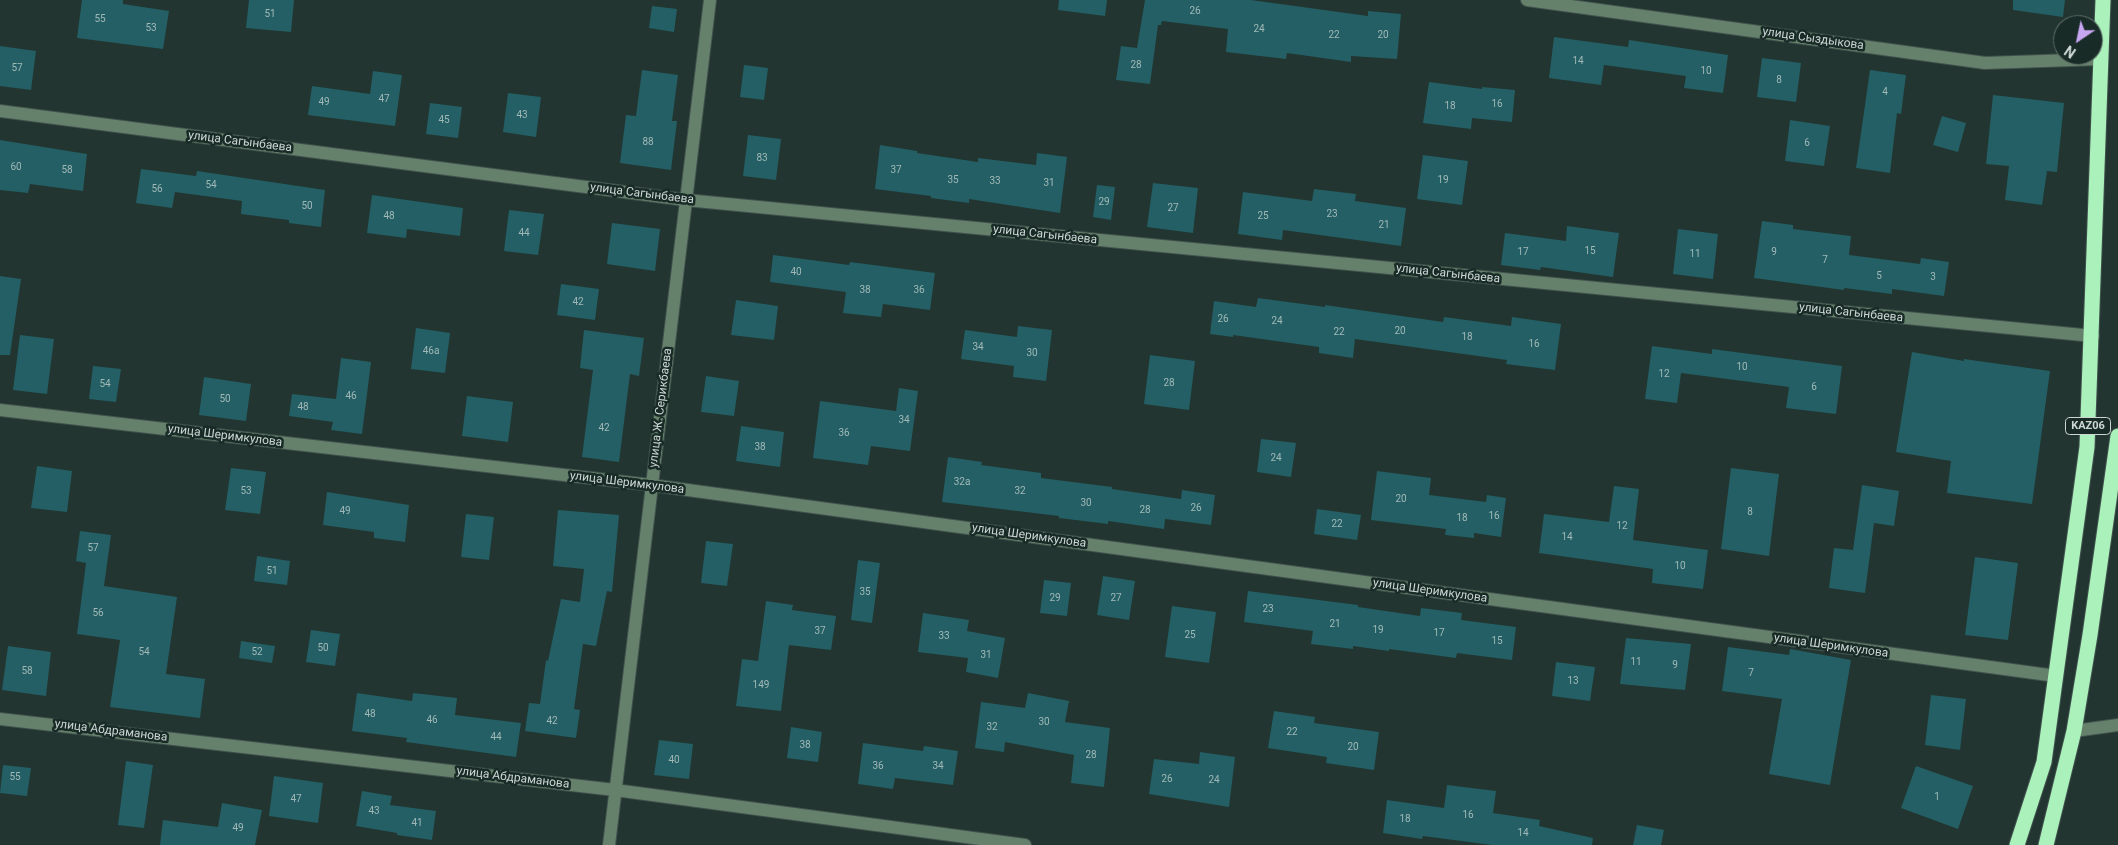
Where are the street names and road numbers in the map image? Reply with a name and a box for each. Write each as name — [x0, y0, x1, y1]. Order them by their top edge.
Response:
street label: улица Сыздыкова — [1761, 25, 1865, 53]
street label: улица Сагынбаева — [187, 128, 293, 156]
street label: улица Сагынбаева — [589, 180, 695, 208]
street label: улица Сагынбаева — [992, 222, 1098, 248]
street label: улица Сагынбаева — [1395, 261, 1501, 287]
street label: улица Сагынбаева — [1798, 300, 1904, 326]
street label: улица Ж. Серикбаева — [647, 347, 675, 469]
road number: KАZ06 — [2066, 418, 2110, 434]
street label: улица Шеримкулова — [167, 422, 283, 450]
street label: улица Шеримкулова — [569, 469, 685, 497]
street label: улица Шеримкулова — [971, 521, 1087, 551]
street label: улица Шеримкулова — [1372, 576, 1488, 606]
street label: улица Шеримкулова — [1773, 631, 1889, 661]
street label: улица Абдраманова — [54, 717, 168, 745]
street label: улица Абдраманова — [456, 764, 570, 792]

